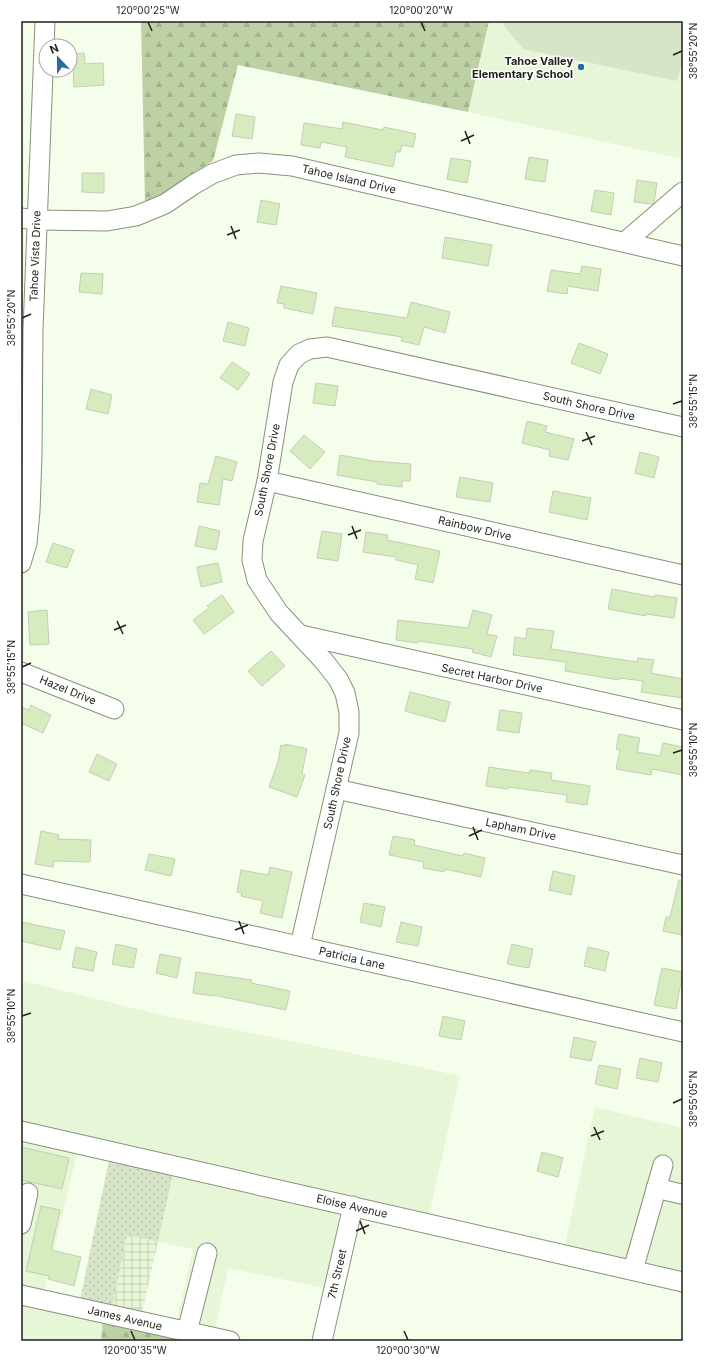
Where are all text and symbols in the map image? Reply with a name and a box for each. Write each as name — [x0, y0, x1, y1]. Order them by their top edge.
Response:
text: 120°00'25"W — [116, 4, 180, 16]
text: 120°00'20"W — [389, 4, 453, 16]
text: 38°55'20"N — [687, 23, 699, 79]
north arrow — [38, 38, 78, 78]
text: N — [48, 41, 61, 57]
place label: Tahoe Valley Elementary School — [472, 54, 573, 81]
marker: Tahoe Valley Elementary School — [576, 62, 586, 72]
street label: Tahoe Island Drive — [301, 161, 397, 197]
street label: Tahoe Vista Drive — [26, 210, 44, 302]
text: 38°55'20"N — [5, 290, 17, 346]
text: 38°55'15"N — [687, 374, 699, 428]
street label: South Shore Drive — [541, 389, 637, 423]
street label: South Shore Drive — [251, 422, 283, 518]
street label: Rainbow Drive — [437, 513, 513, 543]
text: 38°55'15"N — [5, 640, 17, 694]
street label: Secret Harbor Drive — [440, 660, 544, 696]
street label: Hazel Drive — [38, 672, 98, 708]
text: 38°55'10"N — [687, 723, 699, 777]
street label: South Shore Drive — [320, 735, 354, 831]
street label: Lapham Drive — [484, 815, 558, 843]
street label: Patricia Lane — [318, 944, 386, 972]
text: 38°55'10"N — [5, 989, 17, 1043]
text: 38°55'05"N — [687, 1071, 699, 1127]
street label: Eloise Avenue — [315, 1191, 389, 1221]
street label: 7th Street — [325, 1247, 350, 1300]
street label: James Avenue — [86, 1303, 164, 1333]
text: 120°00'35"W — [103, 1344, 167, 1356]
text: 120°00'30"W — [376, 1344, 440, 1356]

